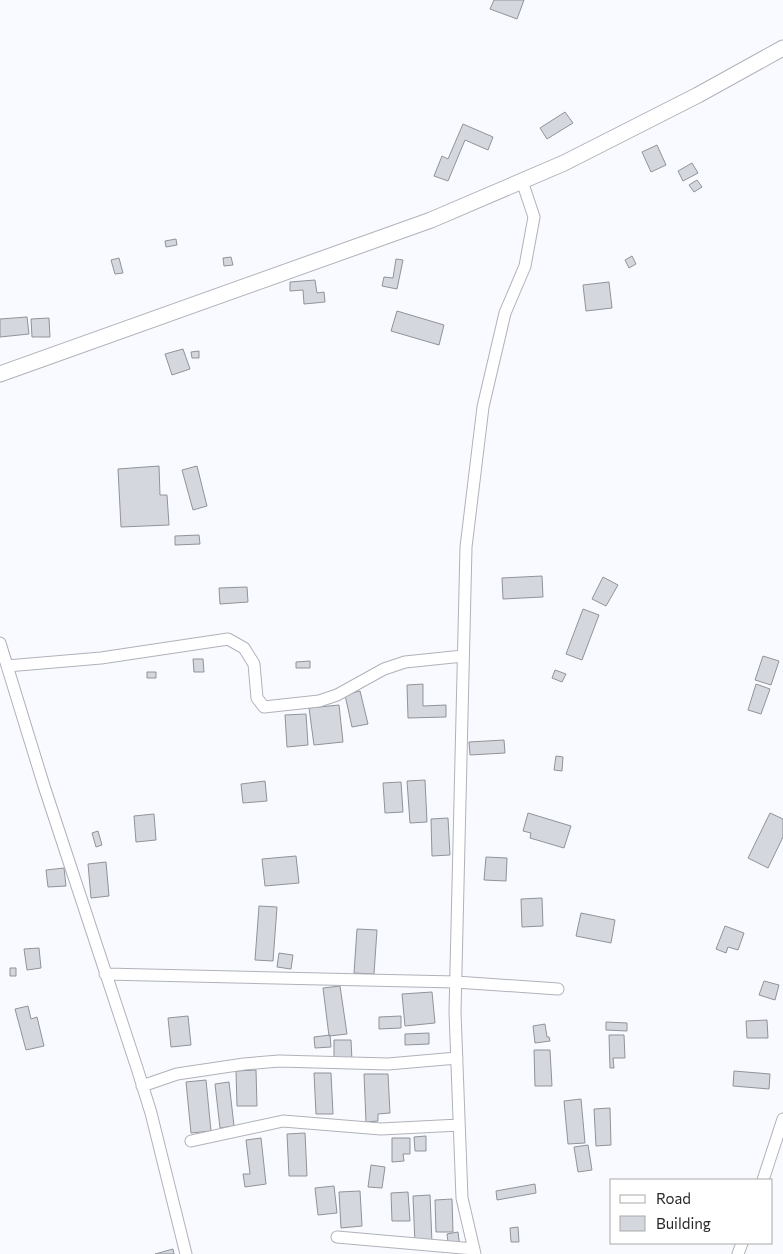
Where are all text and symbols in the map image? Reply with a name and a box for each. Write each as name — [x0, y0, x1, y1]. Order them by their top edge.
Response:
legend — [610, 1179, 773, 1244]
text: Road — [656, 1189, 691, 1207]
text: Building — [656, 1214, 711, 1232]

